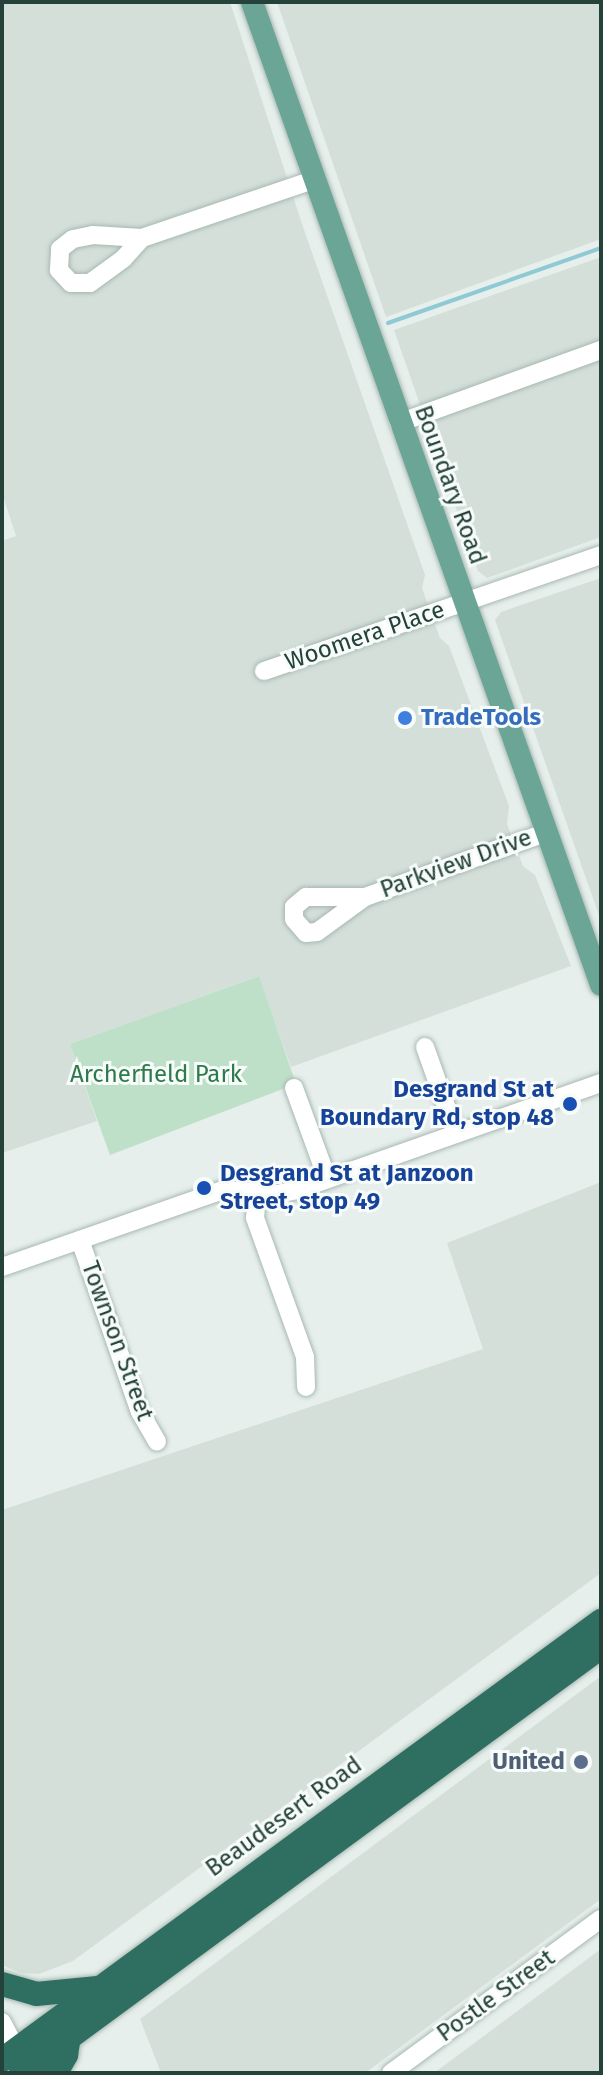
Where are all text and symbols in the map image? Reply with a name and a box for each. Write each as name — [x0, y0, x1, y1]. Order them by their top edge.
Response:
street label: Boundary Road — [408, 402, 492, 568]
street label: Woomera Place — [281, 595, 449, 677]
place label: TradeTools — [421, 704, 541, 732]
marker: TradeTools — [396, 709, 414, 727]
street label: Parkview Drive — [376, 823, 536, 905]
park label: Archerfield Park — [70, 1061, 242, 1089]
place label: Desgrand St at Boundary Rd, stop 48 — [320, 1076, 554, 1132]
marker: Desgrand St at Boundary Rd, stop 48 — [561, 1095, 579, 1113]
place label: Desgrand St at Janzoon Street, stop 49 — [220, 1160, 474, 1216]
marker: Desgrand St at Janzoon Street, stop 49 — [195, 1179, 213, 1197]
street label: Townson Street — [75, 1258, 159, 1424]
place label: United — [492, 1748, 565, 1776]
street label: Beaudesert Road — [200, 1751, 368, 1883]
marker: United — [572, 1753, 590, 1771]
street label: Postle Street — [432, 1944, 560, 2048]

